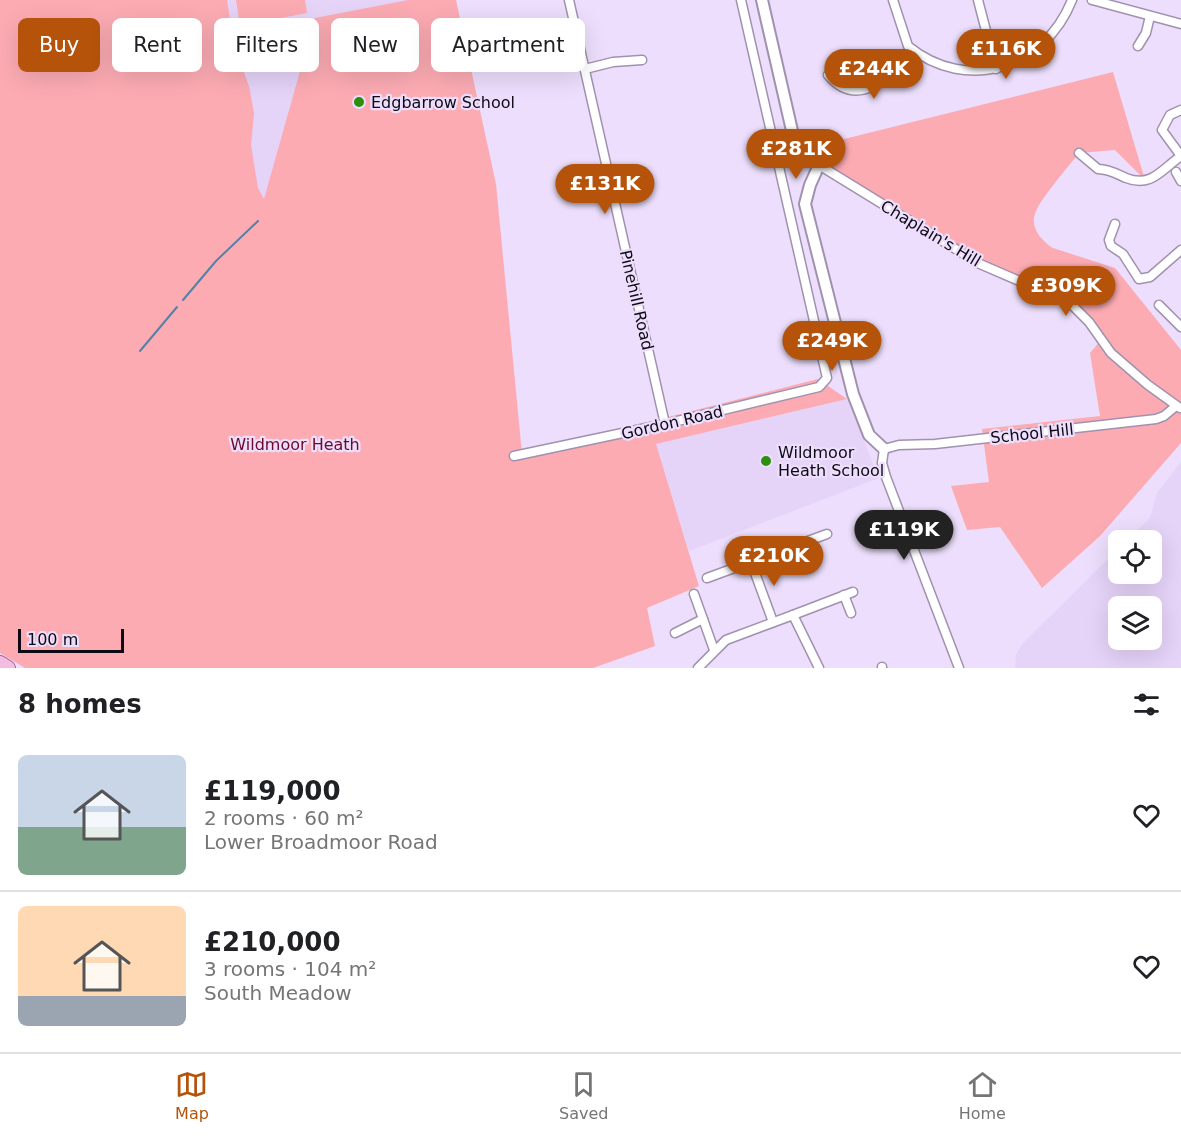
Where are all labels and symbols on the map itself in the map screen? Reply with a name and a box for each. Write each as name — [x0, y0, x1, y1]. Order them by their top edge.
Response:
pin: £116K — [964, 29, 1048, 80]
pin: £244K — [832, 49, 916, 100]
place label: Edgbarrow School — [371, 93, 515, 112]
marker: Edgbarrow School — [352, 95, 366, 109]
pin: £281K — [754, 129, 838, 180]
pin: £131K — [563, 164, 647, 215]
street label: Chaplain's Hill — [877, 196, 984, 271]
street label: Pinehill Road — [616, 248, 657, 352]
pin: £309K — [1024, 266, 1108, 317]
pin: £249K — [790, 321, 874, 372]
street label: Gordon Road — [619, 402, 725, 443]
street label: School Hill — [989, 420, 1075, 447]
park label: Wildmoor Heath — [230, 435, 360, 454]
place label: Wildmoor Heath School — [778, 443, 884, 480]
marker: Wildmoor Heath School — [759, 454, 773, 468]
pin: £119K — [862, 510, 946, 561]
pin: £210K — [732, 536, 816, 587]
scale bar — [18, 626, 124, 654]

